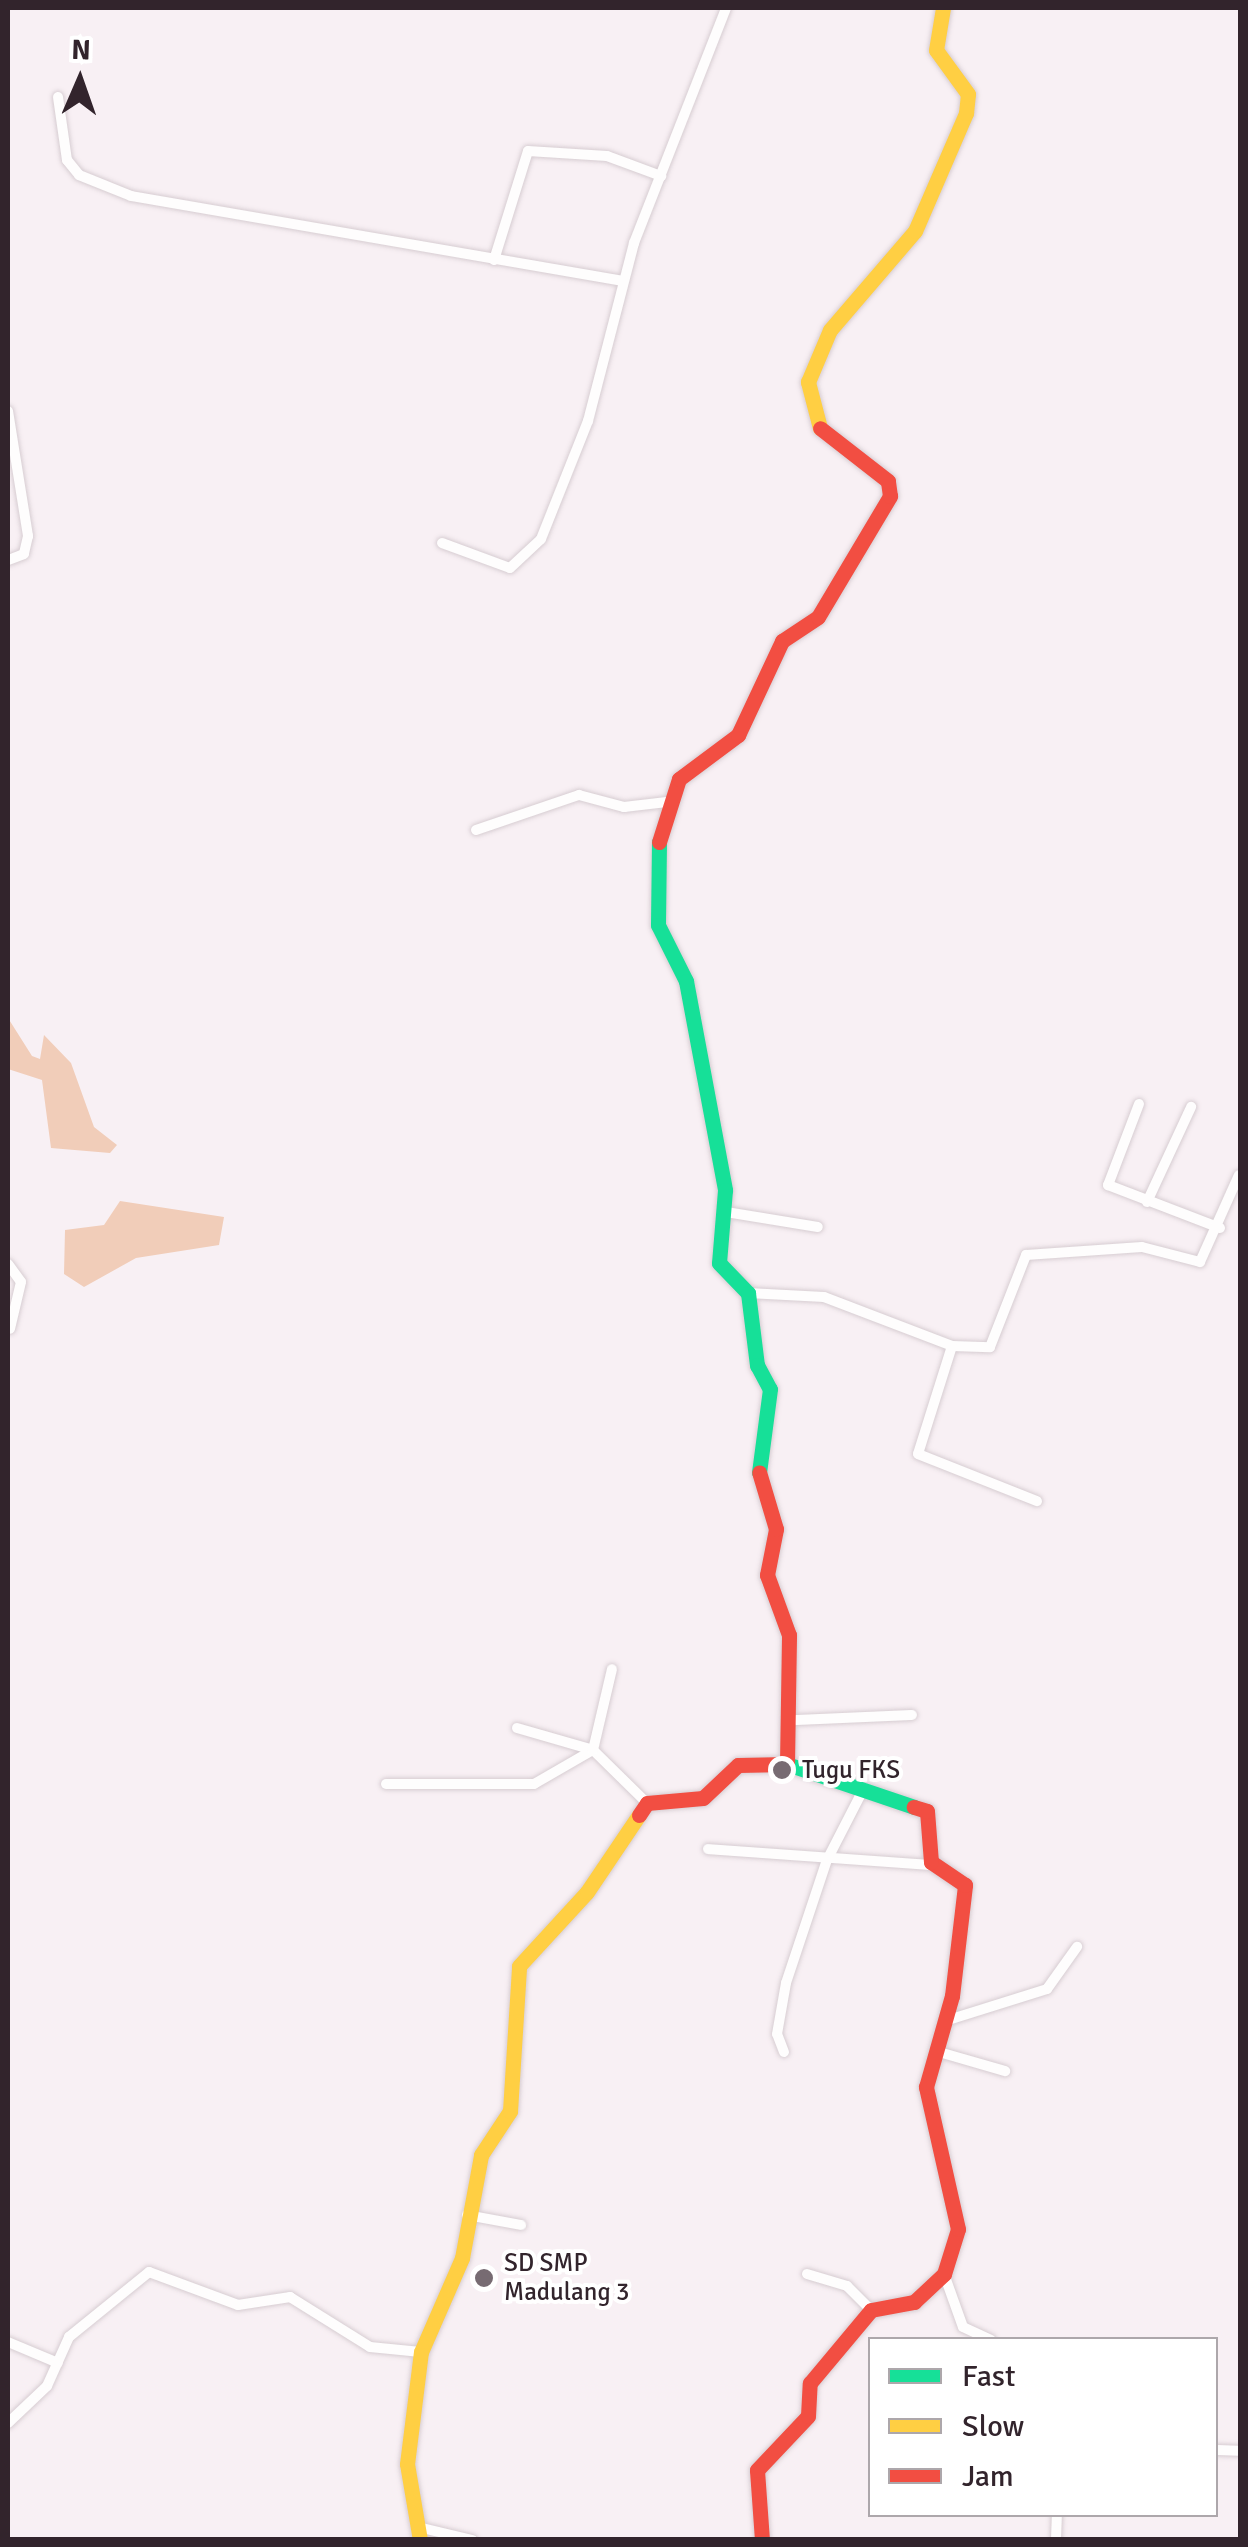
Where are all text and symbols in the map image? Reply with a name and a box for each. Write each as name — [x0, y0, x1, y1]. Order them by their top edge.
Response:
north arrow — [30, 30, 130, 130]
text: N — [71, 33, 91, 67]
place label: Tugu FKS — [802, 1755, 900, 1785]
marker: Tugu FKS — [771, 1759, 793, 1781]
place label: SD SMP Madulang 3 — [504, 2249, 630, 2308]
marker: SD SMP Madulang 3 — [473, 2267, 495, 2289]
legend — [868, 2337, 1218, 2517]
text: Fast — [962, 2358, 1015, 2395]
text: Slow — [962, 2408, 1024, 2445]
text: Jam — [962, 2458, 1014, 2495]

